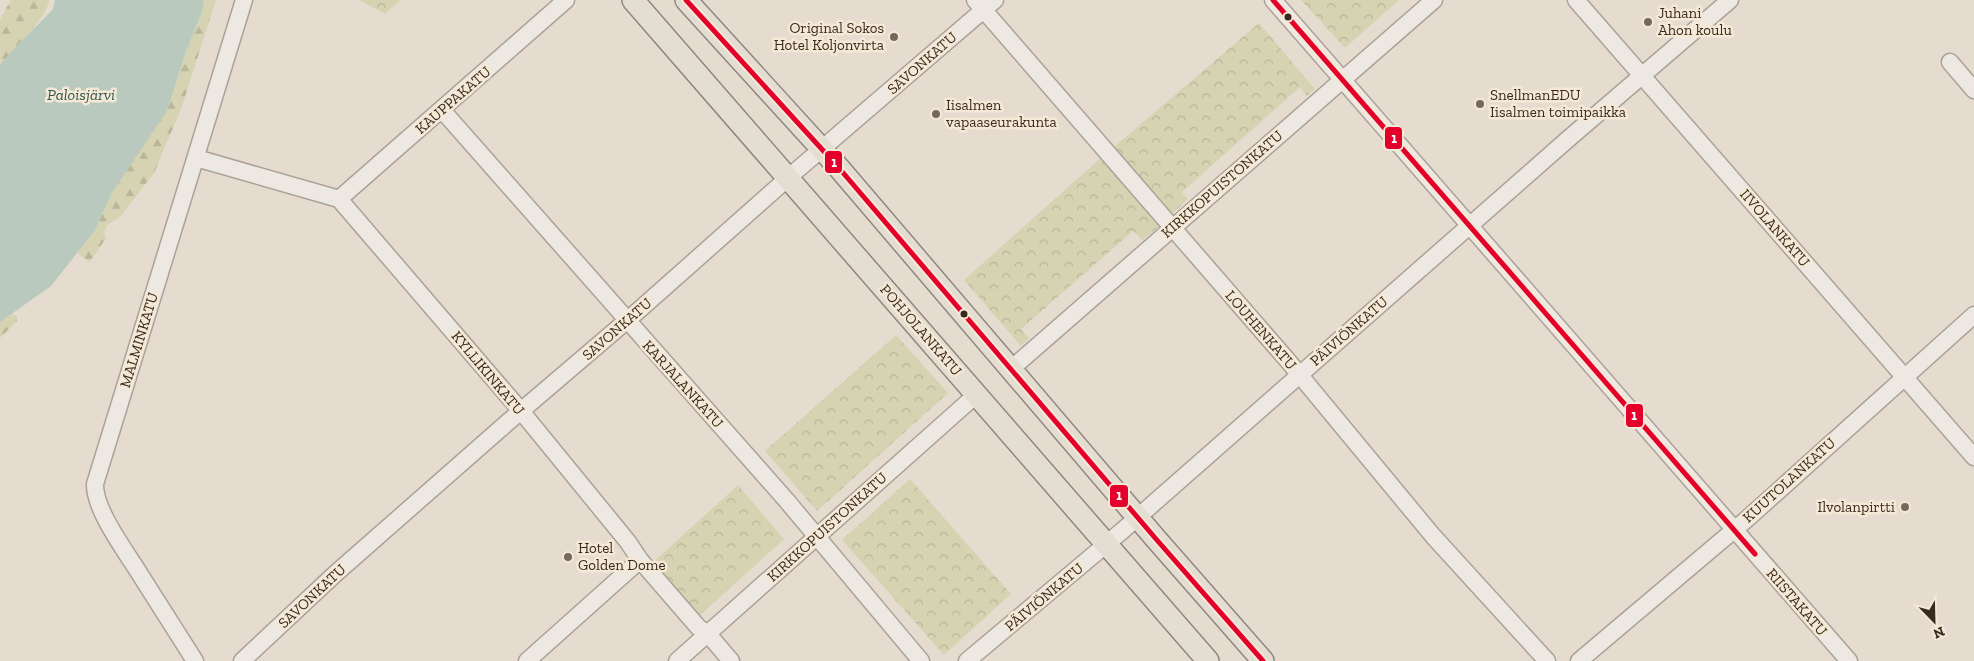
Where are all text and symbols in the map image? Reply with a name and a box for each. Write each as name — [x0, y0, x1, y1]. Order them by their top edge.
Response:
place label: Juhani Ahon koulu — [1658, 4, 1732, 39]
unlabelled marker — [1283, 12, 1293, 22]
marker: Juhani Ahon koulu — [1642, 16, 1654, 28]
place label: Original Sokos Hotel Koljonvirta — [774, 19, 884, 54]
street label: SAVONKATU — [884, 28, 961, 98]
marker: Original Sokos Hotel Koljonvirta — [888, 31, 900, 43]
street label: KAUPPAKATU — [412, 62, 495, 138]
water label: Paloisjärvi — [47, 85, 115, 104]
place label: SnellmanEDU Iisalmen toimipaikka — [1490, 86, 1626, 121]
place label: Iisalmen vapaaseurakunta — [946, 96, 1057, 131]
marker: SnellmanEDU Iisalmen toimipaikka — [1474, 98, 1486, 110]
marker: Iisalmen vapaaseurakunta — [930, 108, 942, 120]
street label: KIRKKOPUISTONKATU — [1158, 126, 1287, 242]
line badge: 1 — [1384, 126, 1403, 150]
text: 1 — [1391, 130, 1397, 147]
line badge: 1 — [824, 150, 843, 174]
text: 1 — [831, 154, 837, 171]
street label: IIVOLANKATU — [1736, 185, 1814, 271]
street label: POHJOLANKATU — [876, 280, 966, 380]
street label: LOUHENKATU — [1222, 287, 1301, 374]
street label: MALMINKATU — [116, 290, 162, 390]
street label: PÄIVIÖNKATU — [1306, 292, 1392, 370]
street label: SAVONKATU — [579, 294, 656, 364]
unlabelled marker — [959, 309, 969, 319]
street label: KYLLIKINKATU — [448, 327, 529, 419]
street label: KARJALANKATU — [639, 336, 727, 432]
line badge: 1 — [1625, 403, 1644, 428]
text: 1 — [1631, 407, 1637, 424]
street label: KUUTOLANKATU — [1739, 433, 1839, 526]
street label: KIRKKOPUISTONKATU — [763, 468, 891, 586]
line badge: 1 — [1109, 484, 1129, 508]
text: 1 — [1116, 487, 1122, 504]
place label: Ilvolanpirtti — [1817, 498, 1895, 516]
marker: Ilvolanpirtti — [1899, 501, 1911, 513]
place label: Hotel Golden Dome — [578, 539, 666, 574]
marker: Hotel Golden Dome — [562, 551, 574, 563]
street label: PÄIVIÖNKATU — [1001, 559, 1087, 635]
street label: SAVONKATU — [274, 560, 350, 632]
street label: RIISTAKATU — [1763, 565, 1831, 640]
north arrow — [1909, 596, 1959, 646]
text: N — [1930, 623, 1947, 643]

